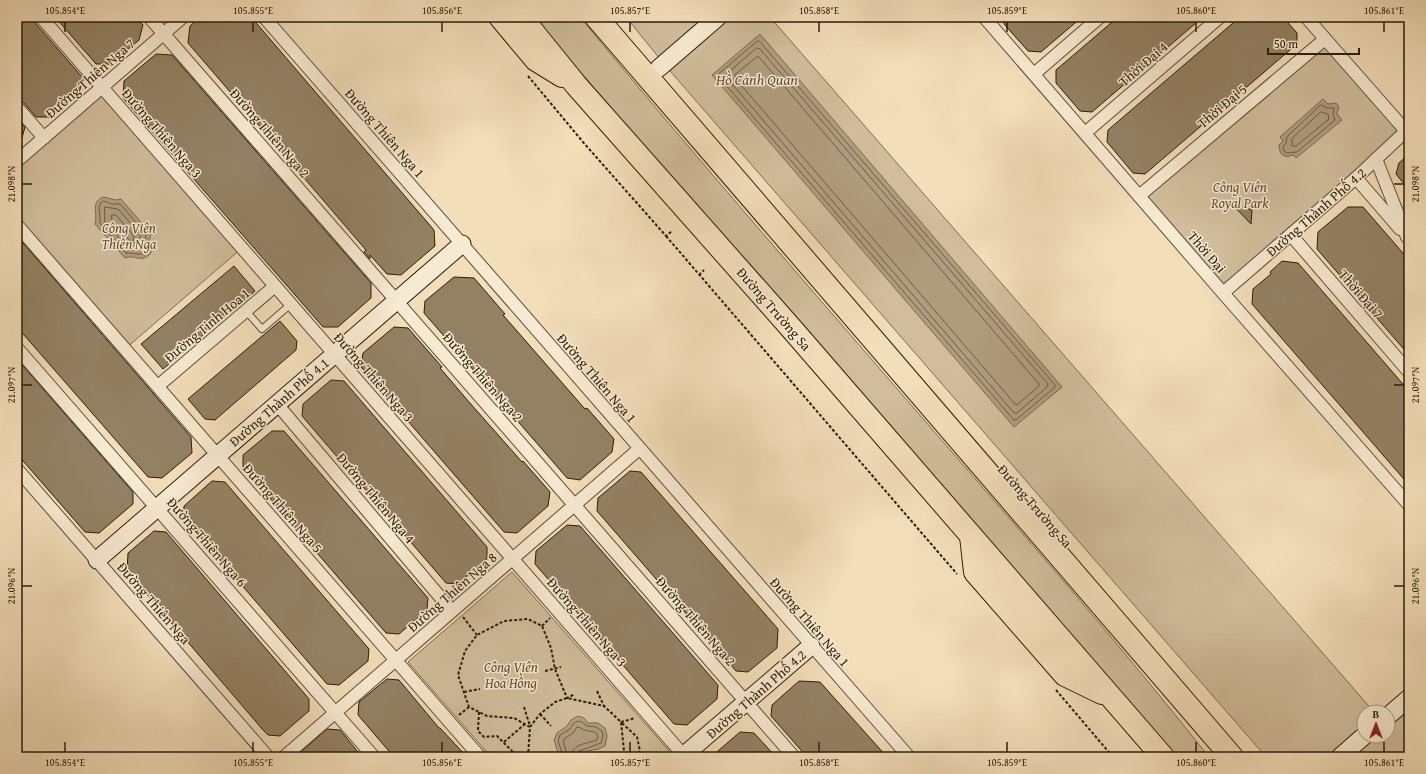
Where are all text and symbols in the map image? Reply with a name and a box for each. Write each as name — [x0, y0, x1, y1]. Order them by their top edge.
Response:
text: 105.854°E — [45, 3, 85, 18]
text: 105.855°E — [233, 3, 273, 18]
text: 105.856°E — [422, 3, 462, 18]
text: 105.857°E — [610, 3, 650, 18]
text: 105.858°E — [799, 3, 839, 18]
text: 105.859°E — [987, 3, 1027, 18]
text: 105.860°E — [1176, 3, 1216, 18]
text: 105.861°E — [1364, 3, 1404, 18]
scale bar — [1268, 30, 1359, 56]
street label: Đường Thiên Nga 7 — [41, 33, 139, 123]
text: 50 m — [1274, 35, 1298, 52]
street label: Thời Đại 4 — [1114, 37, 1172, 91]
water label: Hồ Cảnh Quan — [715, 69, 798, 90]
street label: Thời Đại 5 — [1193, 79, 1251, 133]
street label: Đường Thiên Nga 3 — [117, 84, 207, 182]
street label: Đường Thiên Nga 2 — [225, 84, 315, 182]
street label: Đường Thiên Nga 1 — [340, 84, 430, 182]
street label: Đường Thành Phố 4.2 — [1262, 163, 1370, 261]
text: 21.098°N — [4, 165, 19, 202]
text: 21.098°N — [1408, 165, 1423, 202]
park label: Công Viên Royal Park — [1210, 177, 1269, 213]
park label: Công Viên Thiên Nga — [102, 218, 157, 254]
street label: Thời Đại — [1183, 227, 1231, 277]
street label: Đường Trường Sa — [732, 263, 816, 355]
street label: Thời Đại 7 — [1334, 265, 1388, 323]
street label: Đường Tinh Hoa 1 — [160, 283, 254, 367]
street label: Đường Thiên Nga 3 — [329, 328, 419, 426]
street label: Đường Thiên Nga 2 — [438, 328, 528, 426]
street label: Đường Thiên Nga 1 — [552, 329, 642, 427]
street label: Đường Thành Phố 4.1 — [225, 353, 333, 451]
text: 21.097°N — [4, 366, 19, 403]
text: 21.097°N — [1408, 366, 1423, 403]
street label: Đường Thiên Nga 4 — [332, 448, 420, 548]
street label: Đường Thiên Nga 5 — [238, 459, 328, 557]
street label: Đường Trường Sa — [993, 460, 1077, 552]
street label: Đường Thiên Nga 6 — [162, 493, 252, 591]
street label: Đường Thiên Nga 8 — [403, 547, 501, 637]
street label: Đường Thiên Nga — [113, 558, 196, 649]
text: 21.096°N — [4, 567, 19, 604]
text: 21.096°N — [1408, 567, 1423, 604]
street label: Đường Thiên Nga 2 — [651, 572, 741, 670]
street label: Đường Thiên Nga 3 — [542, 573, 632, 671]
street label: Đường Thiên Nga 1 — [765, 573, 855, 671]
street label: Đường Thành Phố 4.2 — [702, 645, 810, 743]
park label: Công Viên Hoa Hồng — [484, 657, 538, 693]
north arrow — [1356, 704, 1396, 744]
text: B — [1373, 706, 1380, 722]
text: 105.854°E — [45, 755, 85, 770]
text: 105.855°E — [233, 755, 273, 770]
text: 105.856°E — [422, 755, 462, 770]
text: 105.857°E — [610, 755, 650, 770]
text: 105.858°E — [799, 755, 839, 770]
text: 105.859°E — [987, 755, 1027, 770]
text: 105.860°E — [1176, 755, 1216, 770]
text: 105.861°E — [1364, 755, 1404, 770]

